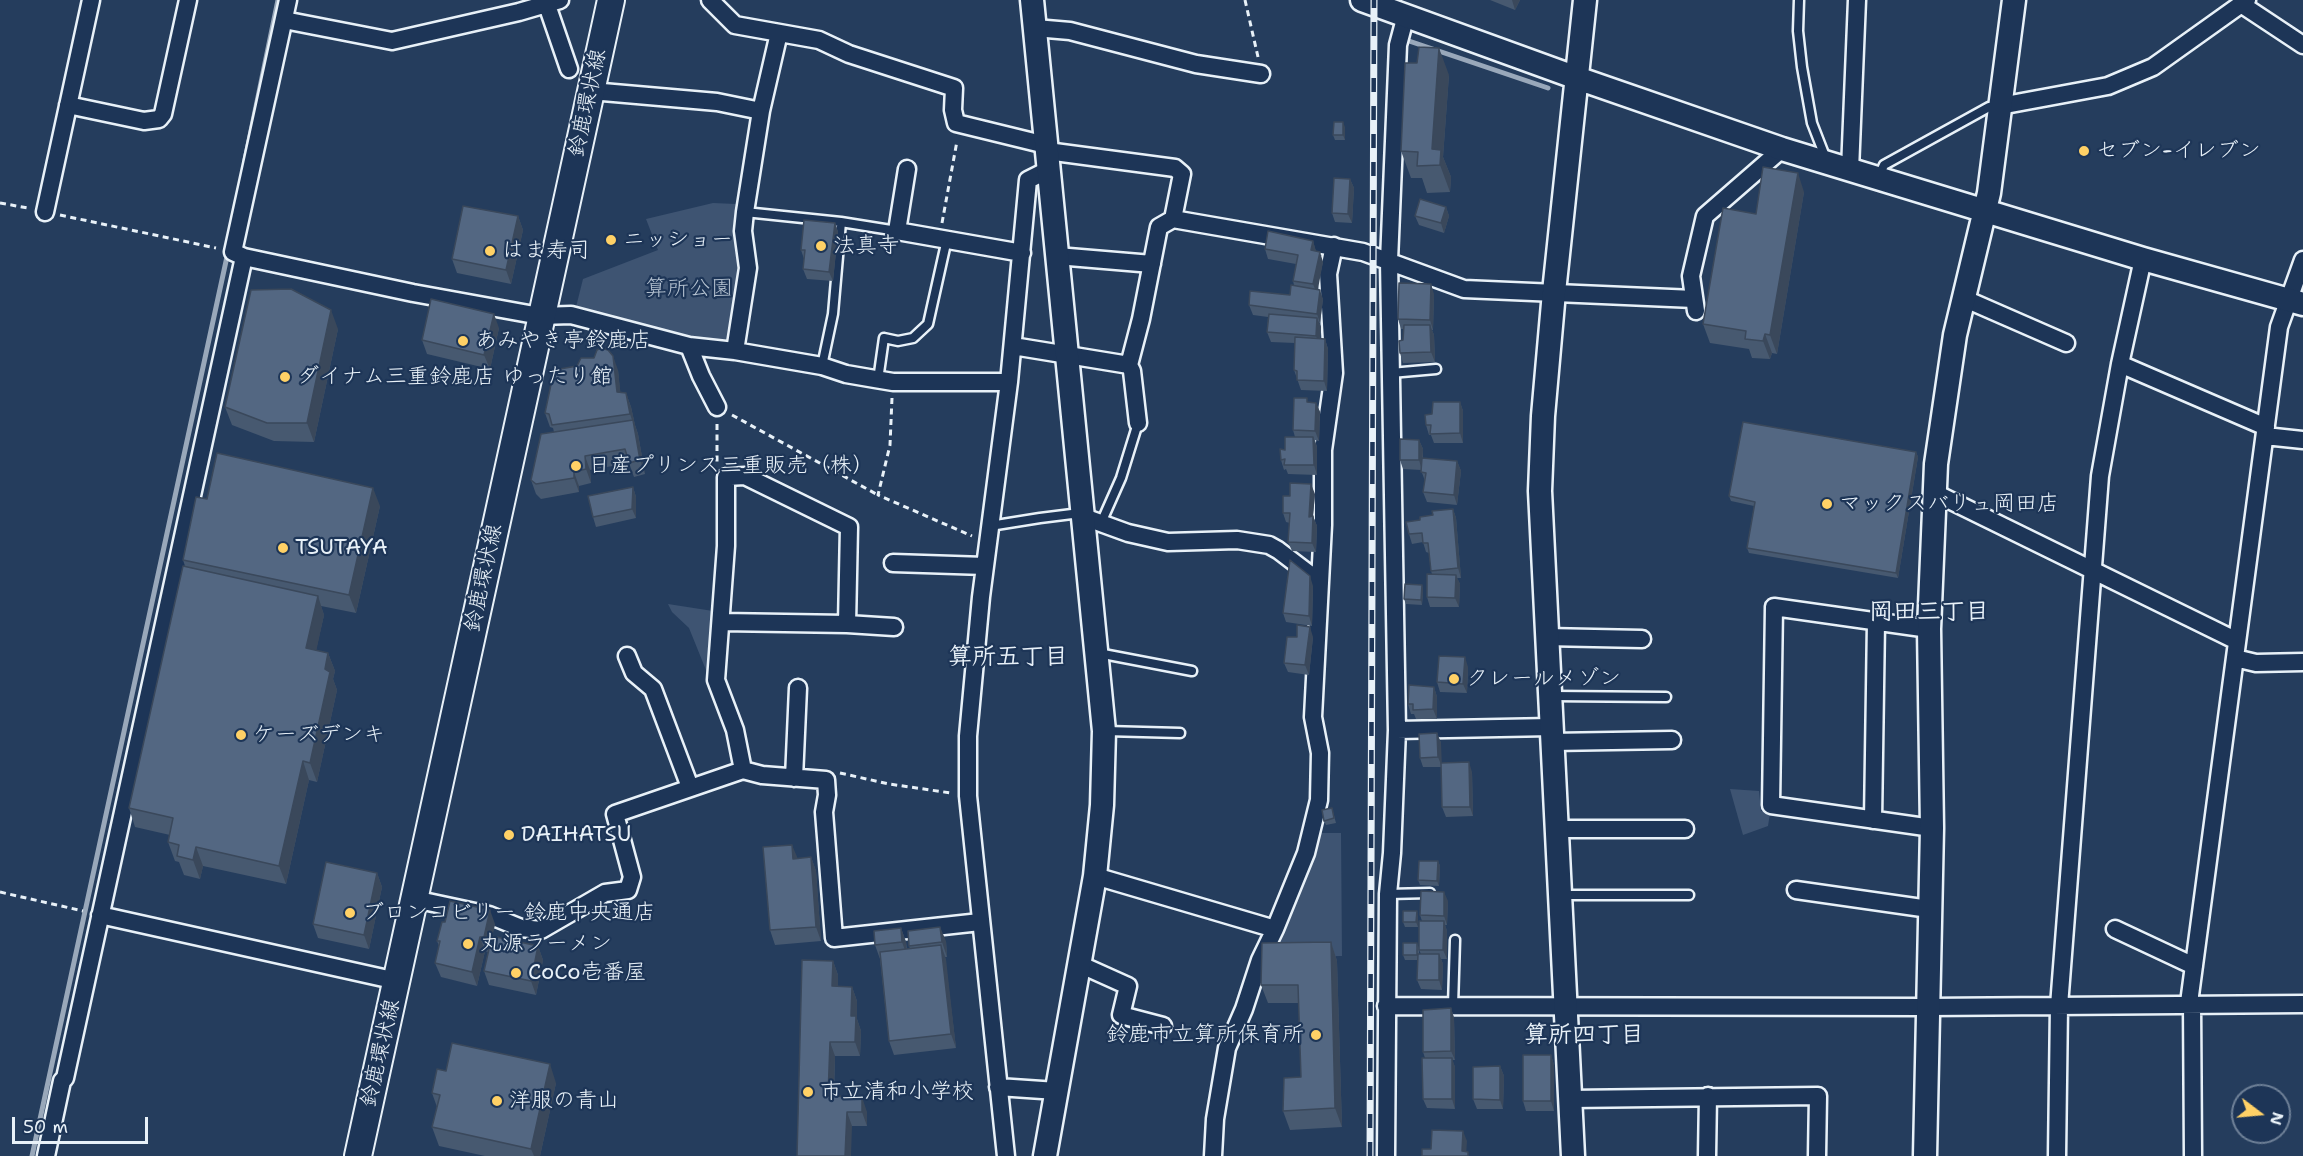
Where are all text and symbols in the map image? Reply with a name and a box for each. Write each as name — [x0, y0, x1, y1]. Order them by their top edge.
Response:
street label: 鈴鹿環状線 — [564, 46, 612, 160]
place label: セブン-イレブン — [2096, 138, 2261, 164]
marker: セブン-イレブン — [2077, 144, 2091, 158]
place label: ニッショー — [623, 227, 733, 253]
marker: ニッショー — [604, 233, 618, 247]
place label: 法真寺 — [833, 233, 899, 259]
place label: はま寿司 — [502, 238, 590, 264]
marker: 法真寺 — [814, 239, 828, 253]
marker: はま寿司 — [483, 244, 497, 258]
park label: 算所公園 — [645, 276, 733, 302]
place label: あみやき亭鈴鹿店 — [475, 328, 651, 354]
marker: あみやき亭鈴鹿店 — [456, 334, 470, 348]
place label: ダイナム三重鈴鹿店 ゆったり館 — [297, 364, 613, 390]
marker: ダイナム三重鈴鹿店 ゆったり館 — [278, 370, 292, 384]
place label: 日産プリンス三重販売（株） — [588, 453, 874, 479]
marker: 日産プリンス三重販売（株） — [569, 459, 583, 473]
place label: マックスバリュ岡田店 — [1839, 491, 2059, 517]
marker: マックスバリュ岡田店 — [1820, 497, 1834, 511]
street label: 鈴鹿環状線 — [460, 521, 508, 635]
place label: TSUTAYA — [295, 535, 388, 561]
marker: TSUTAYA — [276, 541, 290, 555]
district label: 岡田三丁目 — [1869, 599, 1989, 627]
district label: 算所五丁目 — [948, 644, 1068, 672]
place label: クレールメゾン — [1466, 666, 1621, 692]
marker: クレールメゾン — [1447, 672, 1461, 686]
place label: ケーズデンキ — [253, 722, 385, 748]
marker: ケーズデンキ — [234, 728, 248, 742]
place label: DAIHATSU — [521, 822, 631, 848]
marker: DAIHATSU — [502, 828, 516, 842]
place label: ブロンコビリー 鈴鹿中央通店 — [362, 900, 656, 926]
marker: ブロンコビリー 鈴鹿中央通店 — [343, 906, 357, 920]
place label: 丸源ラーメン — [480, 931, 612, 957]
marker: 丸源ラーメン — [461, 937, 475, 951]
place label: CoCo壱番屋 — [528, 960, 647, 986]
marker: CoCo壱番屋 — [509, 966, 523, 980]
street label: 鈴鹿環状線 — [356, 996, 406, 1110]
place label: 鈴鹿市立算所保育所 — [1106, 1022, 1304, 1048]
district label: 算所四丁目 — [1524, 1022, 1644, 1050]
marker: 鈴鹿市立算所保育所 — [1309, 1028, 1323, 1042]
place label: 市立清和小学校 — [820, 1079, 974, 1105]
north arrow — [2231, 1084, 2291, 1144]
marker: 市立清和小学校 — [801, 1085, 815, 1099]
place label: 洋服の青山 — [509, 1088, 619, 1114]
marker: 洋服の青山 — [490, 1094, 504, 1108]
scale bar — [15, 1105, 152, 1143]
text: N — [2265, 1110, 2289, 1128]
text: 50 m — [23, 1115, 68, 1139]

